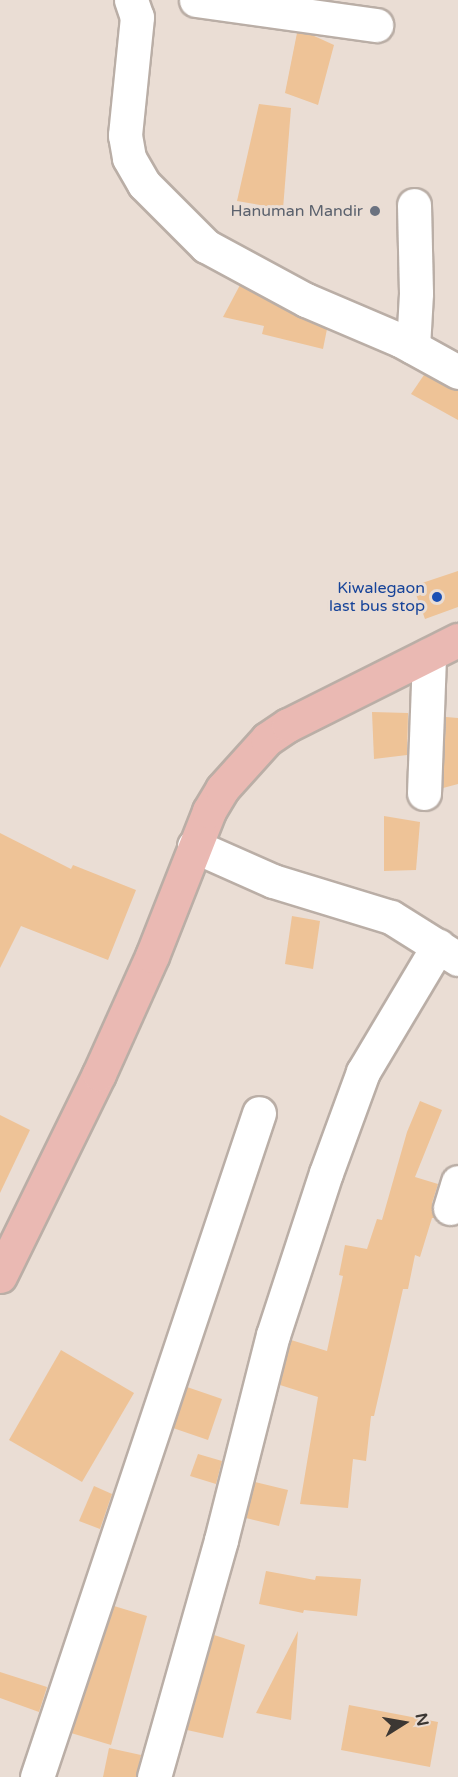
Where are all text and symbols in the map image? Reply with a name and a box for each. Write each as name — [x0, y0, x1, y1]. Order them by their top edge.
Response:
place label: Hanuman Mandir — [231, 201, 363, 221]
marker: Hanuman Mandir — [368, 204, 382, 218]
place label: Kiwalegaon last bus stop — [329, 578, 425, 616]
marker: Kiwalegaon last bus stop — [430, 590, 444, 604]
north arrow — [374, 1693, 434, 1753]
text: N — [411, 1711, 433, 1728]

